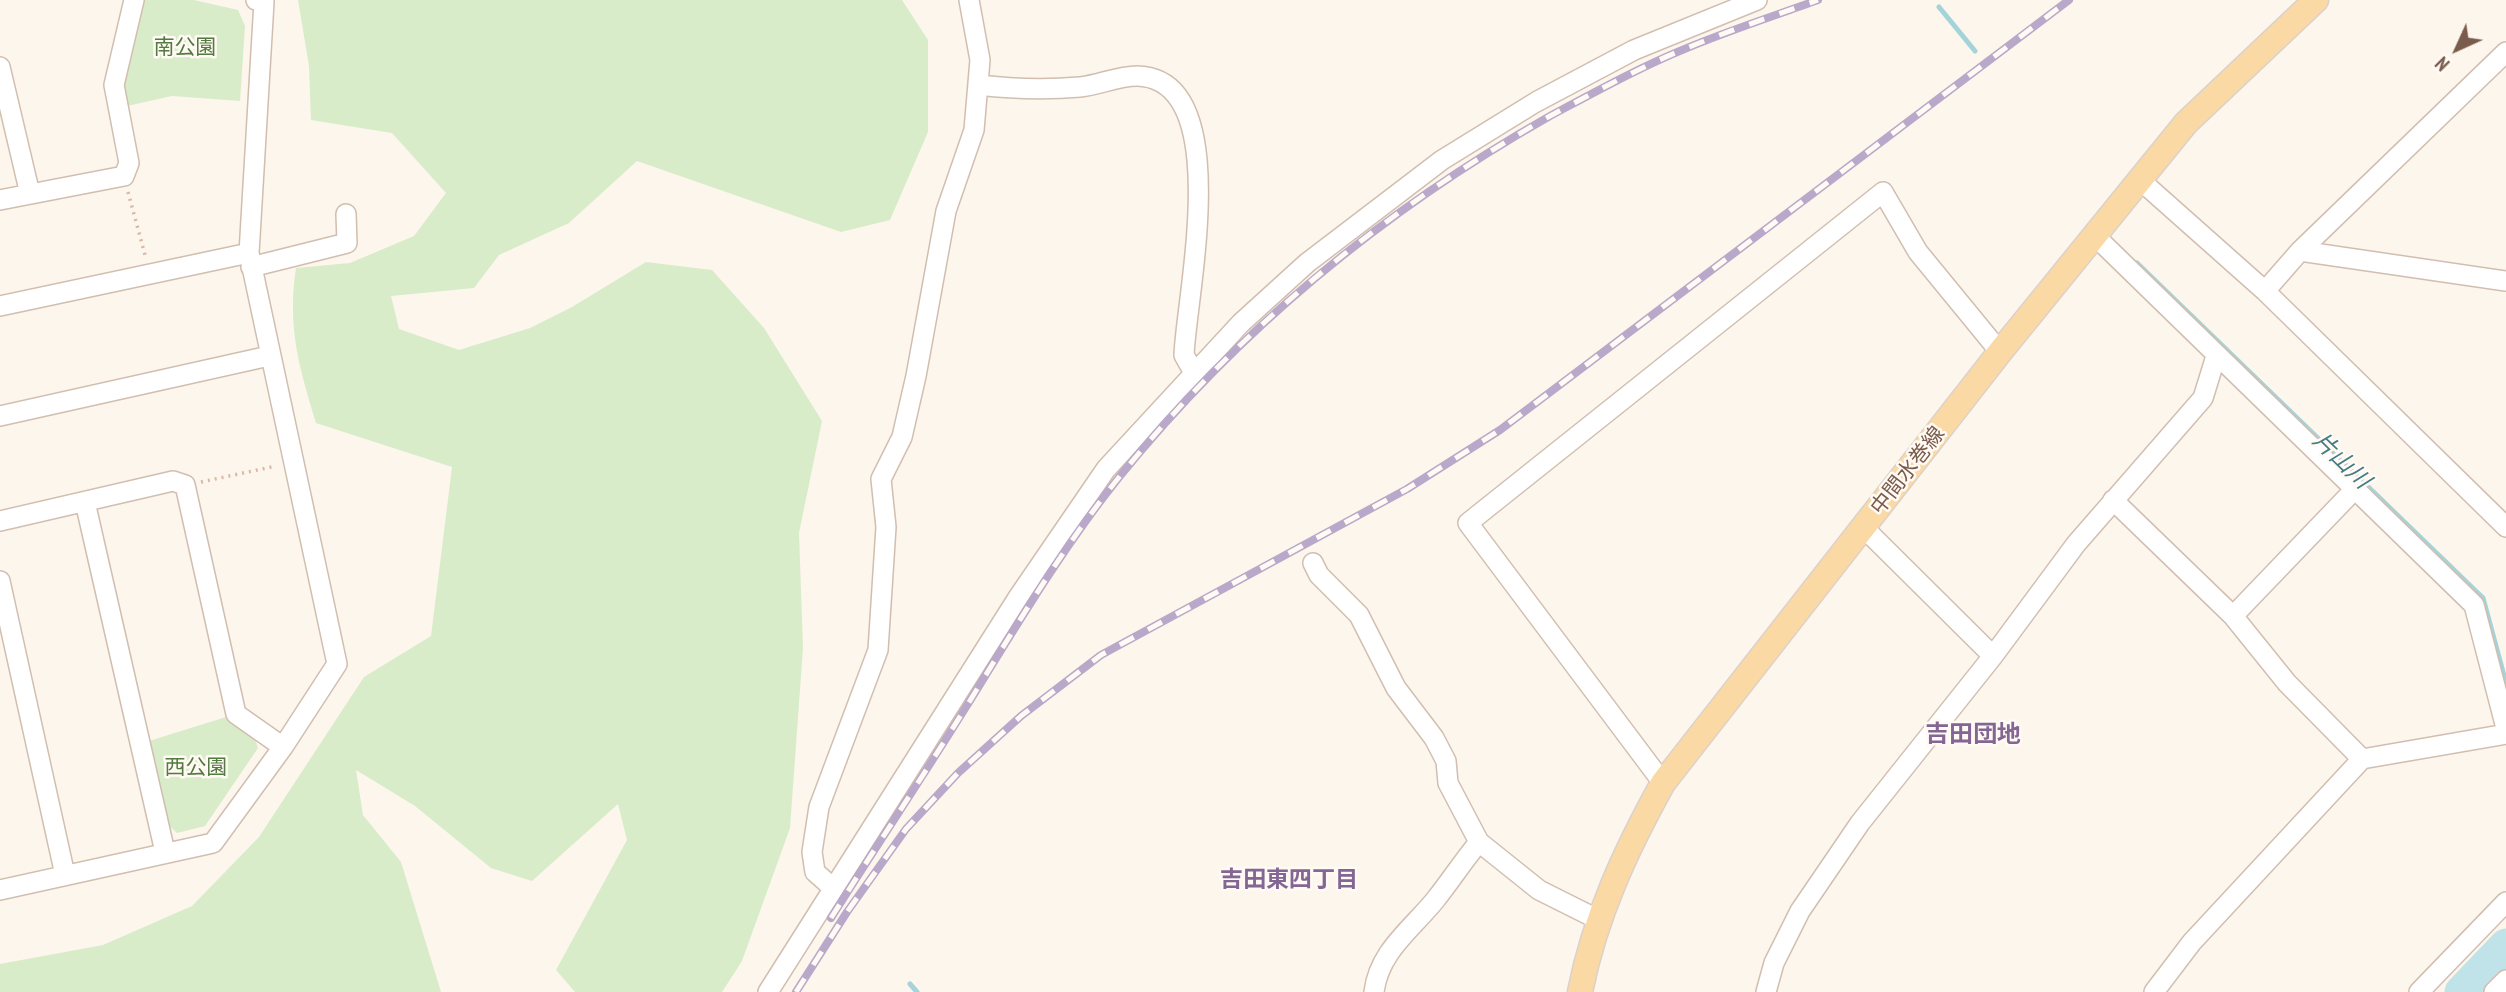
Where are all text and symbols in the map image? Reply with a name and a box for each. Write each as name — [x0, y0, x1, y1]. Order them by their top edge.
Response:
north arrow — [2422, 14, 2492, 84]
park label: 南公園 — [154, 35, 216, 61]
text: N — [2430, 52, 2454, 76]
street label: 中間水巻線 — [1866, 422, 1950, 520]
water label: 片山川 — [2307, 427, 2375, 495]
district label: 吉田団地 — [1925, 721, 2021, 749]
park label: 西公園 — [165, 755, 227, 781]
district label: 吉田東四丁目 — [1220, 866, 1358, 894]

